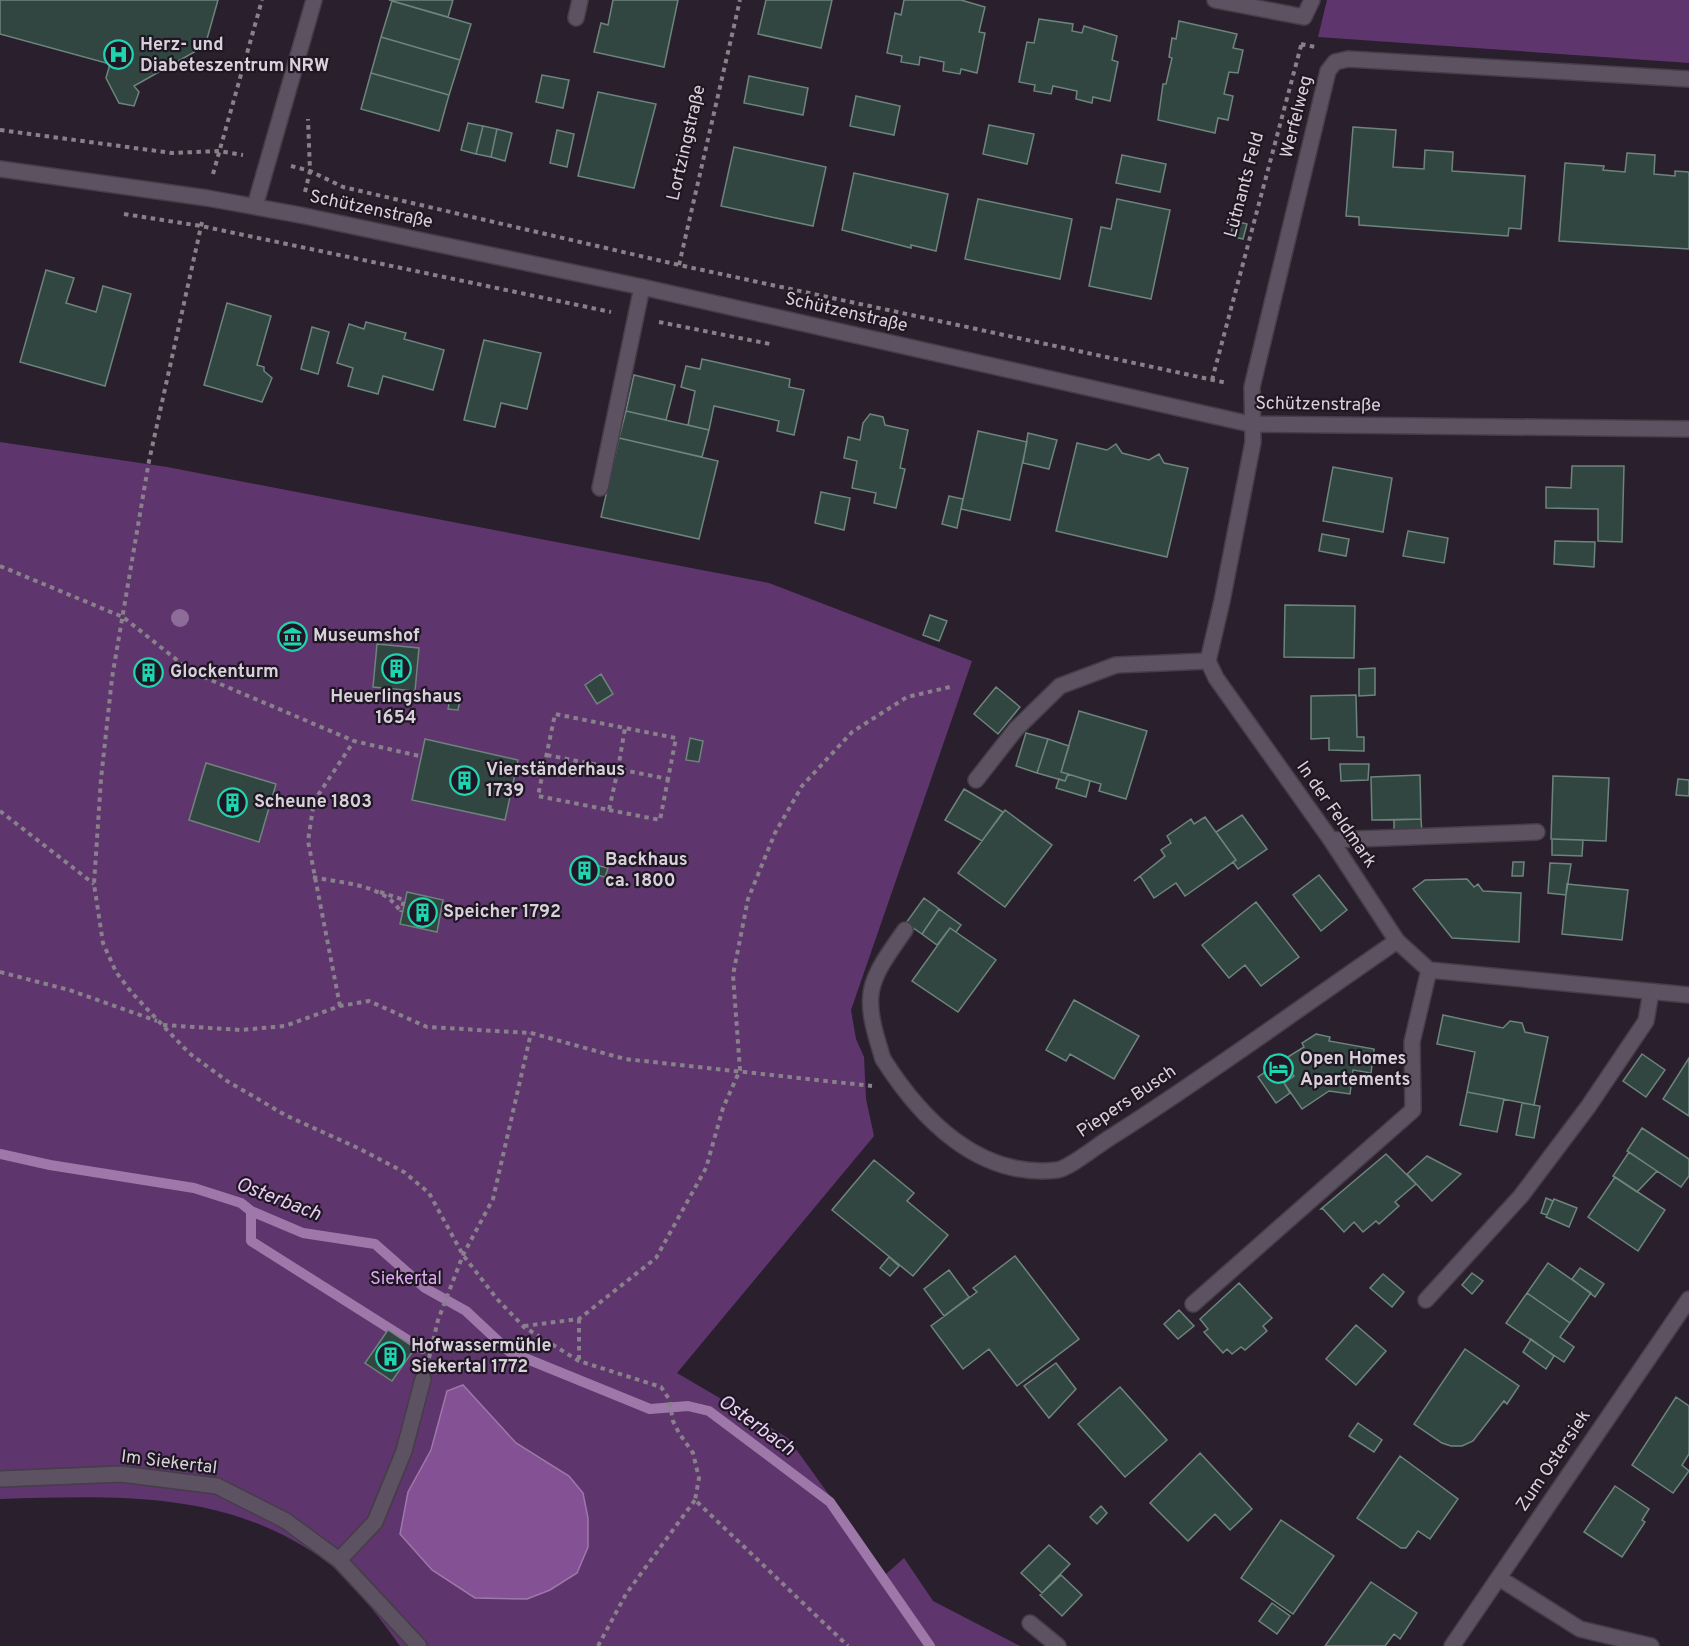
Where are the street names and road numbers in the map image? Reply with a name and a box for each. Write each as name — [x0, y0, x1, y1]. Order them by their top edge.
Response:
street label: Werfelweg — [1276, 73, 1318, 161]
street label: Lortzingstraße — [662, 83, 712, 203]
street label: Lütnants Feld — [1220, 130, 1270, 240]
street label: Schützenstraße — [307, 186, 435, 234]
street label: Schützenstraße — [782, 288, 910, 338]
street label: Schützenstraße — [1255, 392, 1381, 418]
street label: In der Feldmark — [1291, 757, 1381, 873]
street label: Piepers Busch — [1073, 1060, 1181, 1144]
street label: Zum Ostersiek — [1512, 1406, 1596, 1516]
street label: Im Siekertal — [120, 1446, 218, 1480]

